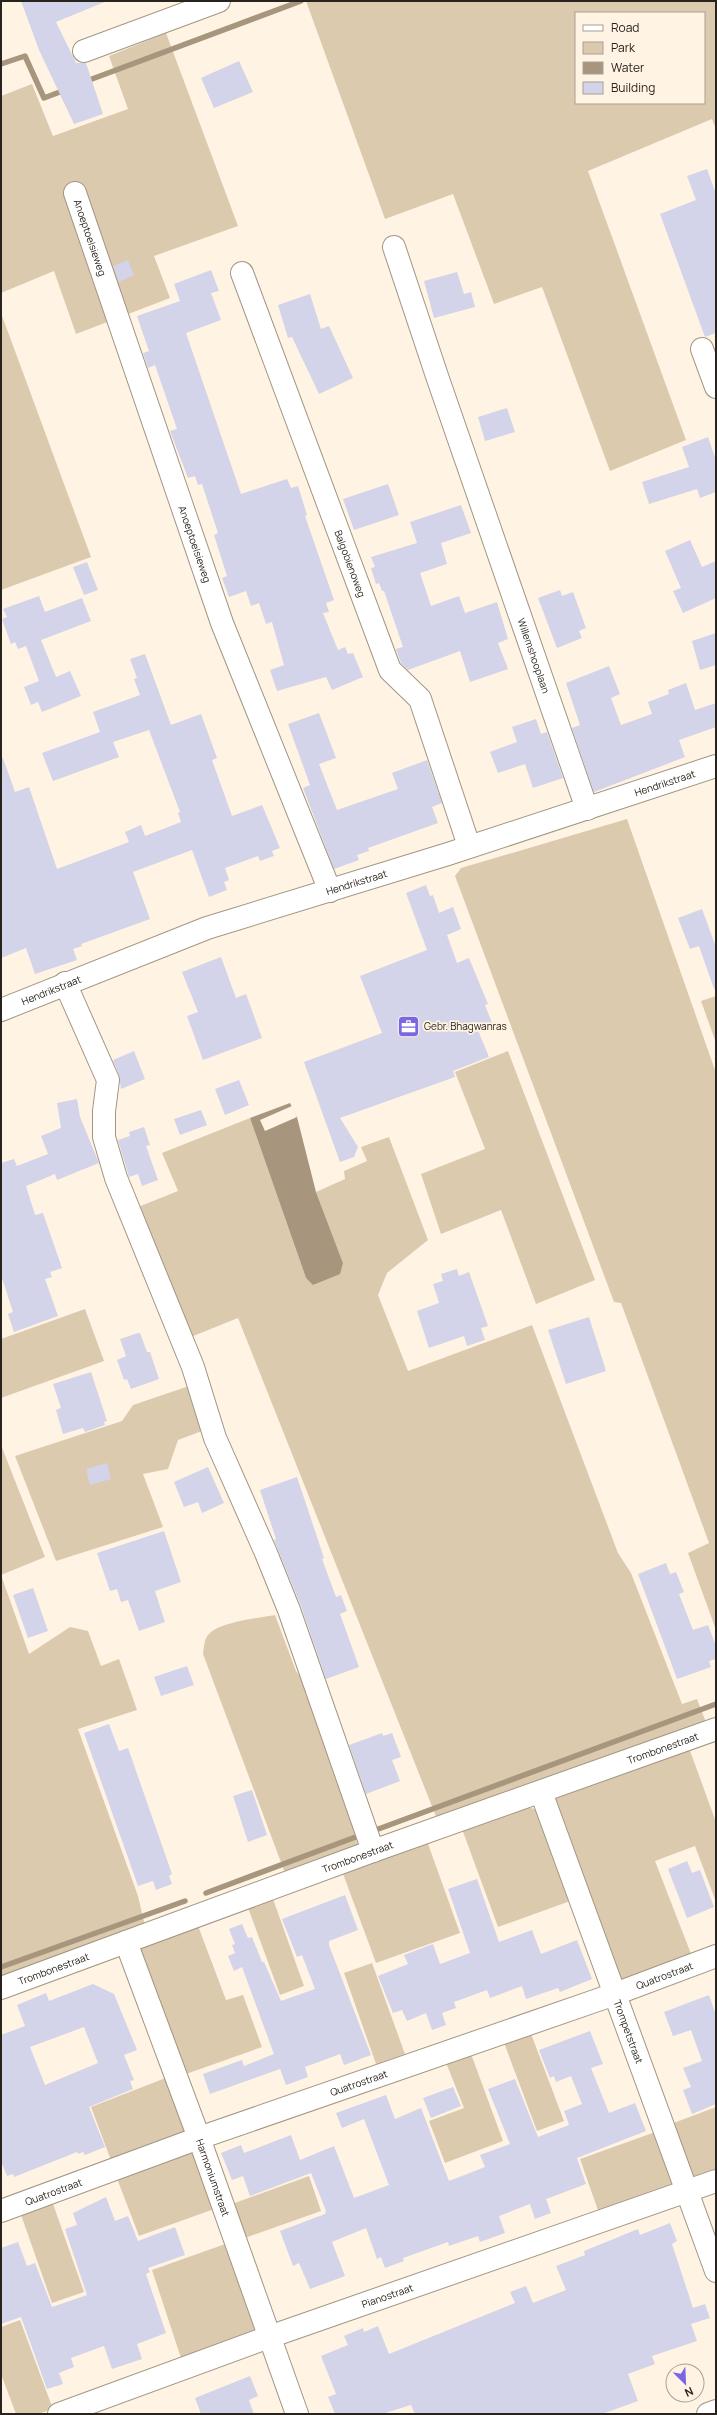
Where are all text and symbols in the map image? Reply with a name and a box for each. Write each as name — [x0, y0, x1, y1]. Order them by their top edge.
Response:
legend — [575, 12, 705, 104]
text: Road — [611, 19, 639, 36]
text: Park — [611, 39, 636, 56]
text: Water — [611, 59, 645, 76]
text: Building — [611, 79, 655, 96]
street label: Anoeptoelsieweg — [71, 197, 110, 278]
street label: Anoeptoelsieweg — [175, 504, 215, 584]
street label: Balgobienoweg — [331, 528, 369, 599]
street label: Willemshooplaan — [514, 616, 553, 695]
street label: Hendrikstraat — [633, 766, 697, 799]
street label: Hendrikstraat — [324, 866, 389, 898]
street label: Hendrikstraat — [19, 972, 83, 1008]
office icon: Gebr. Bhagwanras — [395, 1013, 421, 1039]
place label: Gebr. Bhagwanras — [424, 1019, 507, 1033]
street label: Trombonestraat — [625, 1729, 700, 1767]
street label: Trombonestraat — [320, 1837, 395, 1876]
street label: Trombonestraat — [16, 1949, 91, 1988]
street label: Quatrostraat — [634, 1958, 695, 1993]
street label: Trompetstraat — [610, 1998, 647, 2065]
street label: Quatrostraat — [328, 2066, 389, 2099]
street label: Harmoniumstraat — [193, 2137, 233, 2218]
street label: Quatrostraat — [23, 2175, 84, 2209]
street label: Pianostraat — [360, 2280, 415, 2311]
north arrow — [665, 2363, 705, 2403]
text: N — [683, 2384, 696, 2401]

